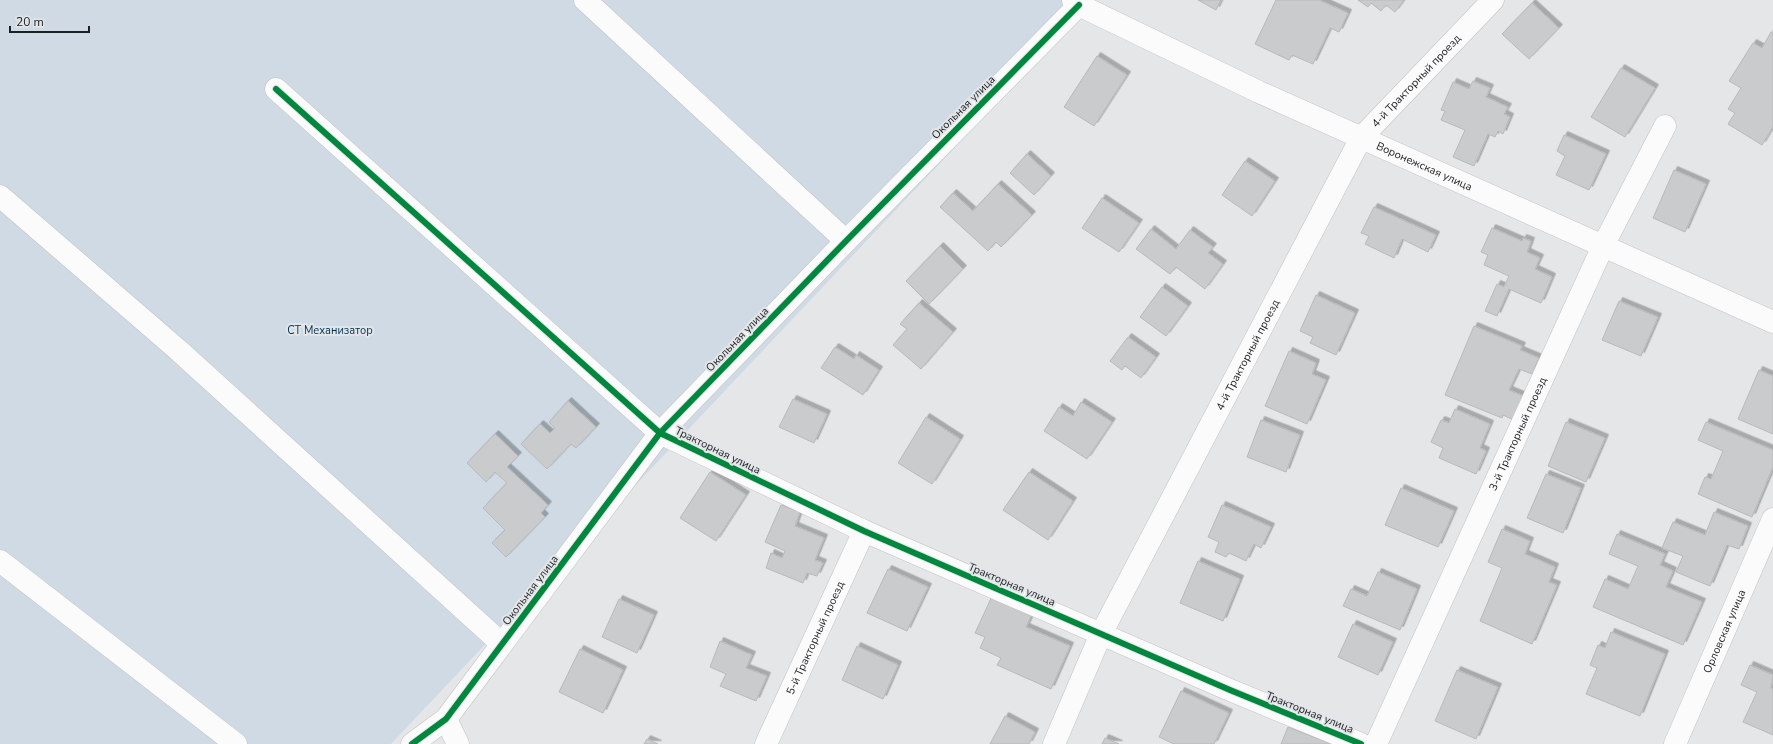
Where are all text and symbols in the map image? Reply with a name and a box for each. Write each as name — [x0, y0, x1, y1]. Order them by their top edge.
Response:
scale bar — [10, 8, 89, 34]
text: 20 m — [16, 14, 44, 30]
street label: 4-й Тракторный проезд — [1368, 31, 1465, 131]
street label: Окольная улица — [928, 72, 999, 142]
street label: Воронежская улица — [1374, 138, 1475, 195]
street label: 4-й Тракторный проезд — [1213, 296, 1283, 413]
street label: Окольная улица — [703, 304, 772, 375]
park label: СТ Механизатор — [287, 323, 373, 338]
street label: 3-й Тракторный проезд — [1485, 374, 1550, 493]
street label: Тракторная улица — [672, 423, 763, 478]
street label: Окольная улица — [499, 552, 562, 629]
street label: Тракторная улица — [966, 559, 1058, 610]
street label: 5-й Тракторный проезд — [783, 578, 848, 697]
street label: Орловская улица — [1700, 587, 1749, 676]
street label: Тракторная улица — [1264, 688, 1356, 737]

